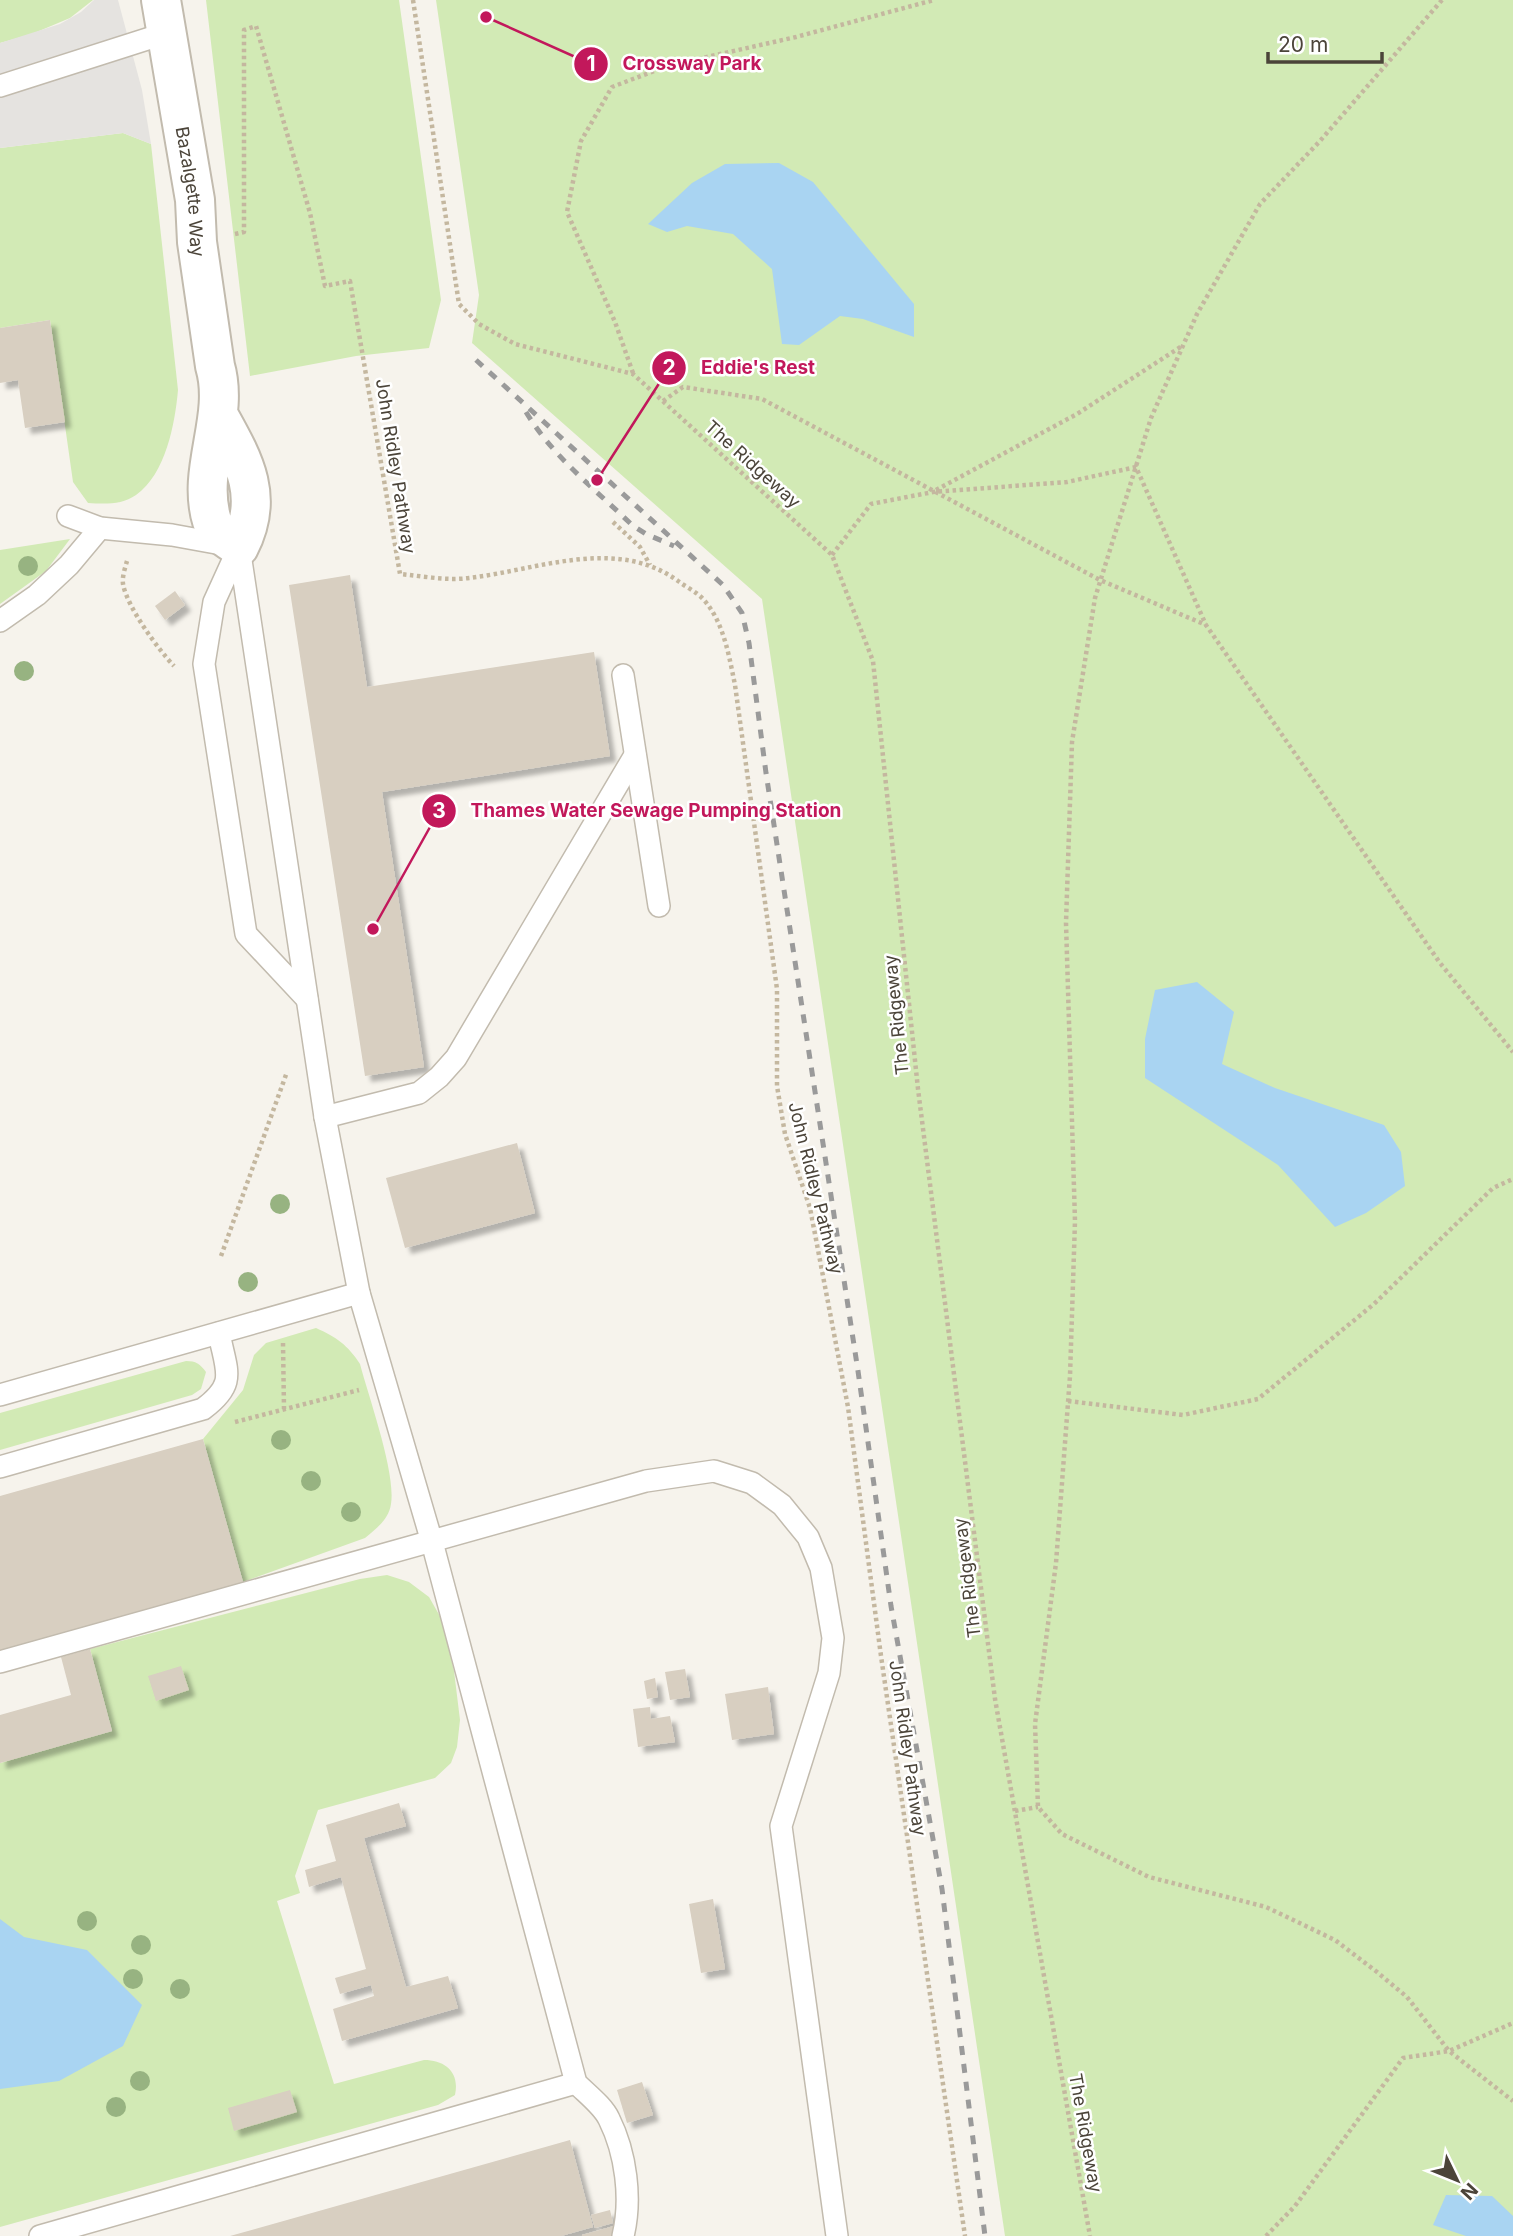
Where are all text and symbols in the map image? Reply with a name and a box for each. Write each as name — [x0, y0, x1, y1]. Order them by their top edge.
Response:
scale bar — [1268, 21, 1382, 65]
text: 20 m — [1278, 32, 1328, 57]
callout: Crossway Park — [574, 44, 776, 84]
text: 1 — [586, 51, 596, 76]
text: Crossway Park — [622, 52, 762, 75]
street label: Bazalgette Way — [172, 125, 210, 258]
callout: Eddie's Rest — [652, 348, 829, 388]
text: 2 — [662, 355, 676, 380]
text: Eddie's Rest — [701, 356, 815, 379]
street label: John Ridley Pathway — [372, 377, 420, 555]
street label: The Ridgeway — [701, 416, 805, 512]
callout: Thames Water Sewage Pumping Station — [421, 791, 855, 831]
text: 3 — [432, 798, 446, 823]
text: Thames Water Sewage Pumping Station — [471, 799, 841, 822]
street label: The Ridgeway — [879, 954, 913, 1076]
street label: John Ridley Pathway — [784, 1100, 848, 1276]
street label: The Ridgeway — [949, 1517, 985, 1639]
street label: John Ridley Pathway — [885, 1659, 931, 1837]
street label: The Ridgeway — [1065, 2072, 1107, 2194]
north arrow — [1422, 2145, 1492, 2215]
text: N — [1456, 2178, 1482, 2204]

